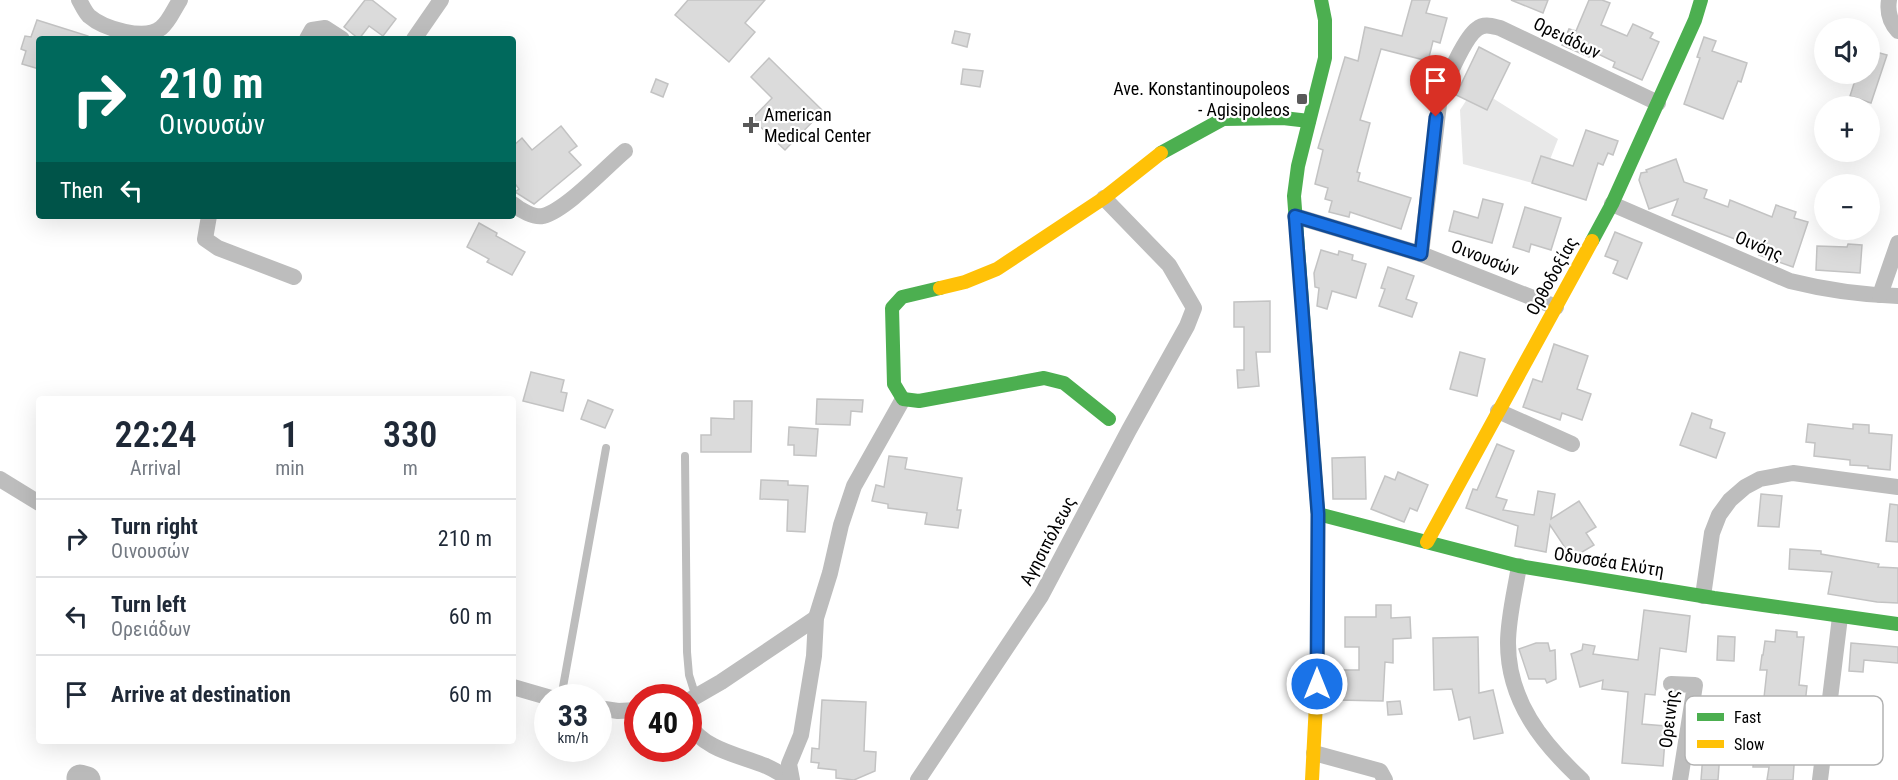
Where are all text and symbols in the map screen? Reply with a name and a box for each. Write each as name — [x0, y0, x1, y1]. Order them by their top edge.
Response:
street label: Ορειάδων — [1530, 12, 1604, 63]
map controls — [1814, 18, 1880, 240]
button: sound — [1814, 18, 1880, 84]
pin — [1410, 55, 1461, 117]
text: 210 m — [159, 59, 264, 108]
icon: right — [60, 60, 138, 138]
icon: arrive — [1419, 64, 1452, 97]
place label: Ave. Konstantinoupoleos - Agisipoleos — [1113, 78, 1290, 120]
marker: Ave. Konstantinoupoleos - Agisipoleos — [1295, 92, 1309, 106]
button: + — [1814, 96, 1880, 162]
place label: American Medical Center — [764, 104, 871, 146]
text: Οινουσών — [159, 109, 265, 141]
marker: American Medical Center — [742, 116, 760, 134]
icon: left — [115, 174, 148, 207]
button: − — [1814, 174, 1880, 240]
text: Then — [60, 178, 103, 203]
street label: Οινόης — [1732, 226, 1786, 265]
street label: Ορθοδοξίας — [1521, 233, 1582, 319]
street label: Οινουσών — [1448, 235, 1522, 280]
text: 22:24 — [115, 414, 197, 456]
text: 1 — [281, 414, 299, 456]
text: 330 — [383, 414, 437, 456]
text: Arrival — [130, 456, 181, 480]
text: min — [275, 456, 304, 480]
text: m — [403, 456, 418, 480]
street label: Αγησιπόλεως — [1015, 493, 1080, 589]
text: Turn right — [111, 514, 198, 539]
icon: right — [60, 522, 93, 555]
text: 210 m — [438, 526, 492, 551]
text: Οινουσών — [111, 539, 190, 563]
street label: Οδυσσέα Ελύτη — [1552, 542, 1666, 581]
text: Turn left — [111, 592, 186, 617]
icon: left — [60, 600, 93, 633]
text: 60 m — [449, 604, 492, 629]
text: Ορειάδων — [111, 617, 191, 641]
position arrow — [1285, 652, 1349, 716]
icon: arrive — [60, 678, 93, 711]
text: Arrive at destination — [111, 682, 291, 707]
text: 60 m — [449, 682, 492, 707]
speed limit sign: 40 — [624, 684, 702, 762]
street label: Ορεινής — [1655, 689, 1682, 749]
legend — [1685, 696, 1883, 765]
text: 33 — [558, 698, 588, 733]
text: Fast — [1734, 708, 1761, 727]
text: km/h — [558, 729, 588, 747]
text: Slow — [1734, 735, 1764, 754]

